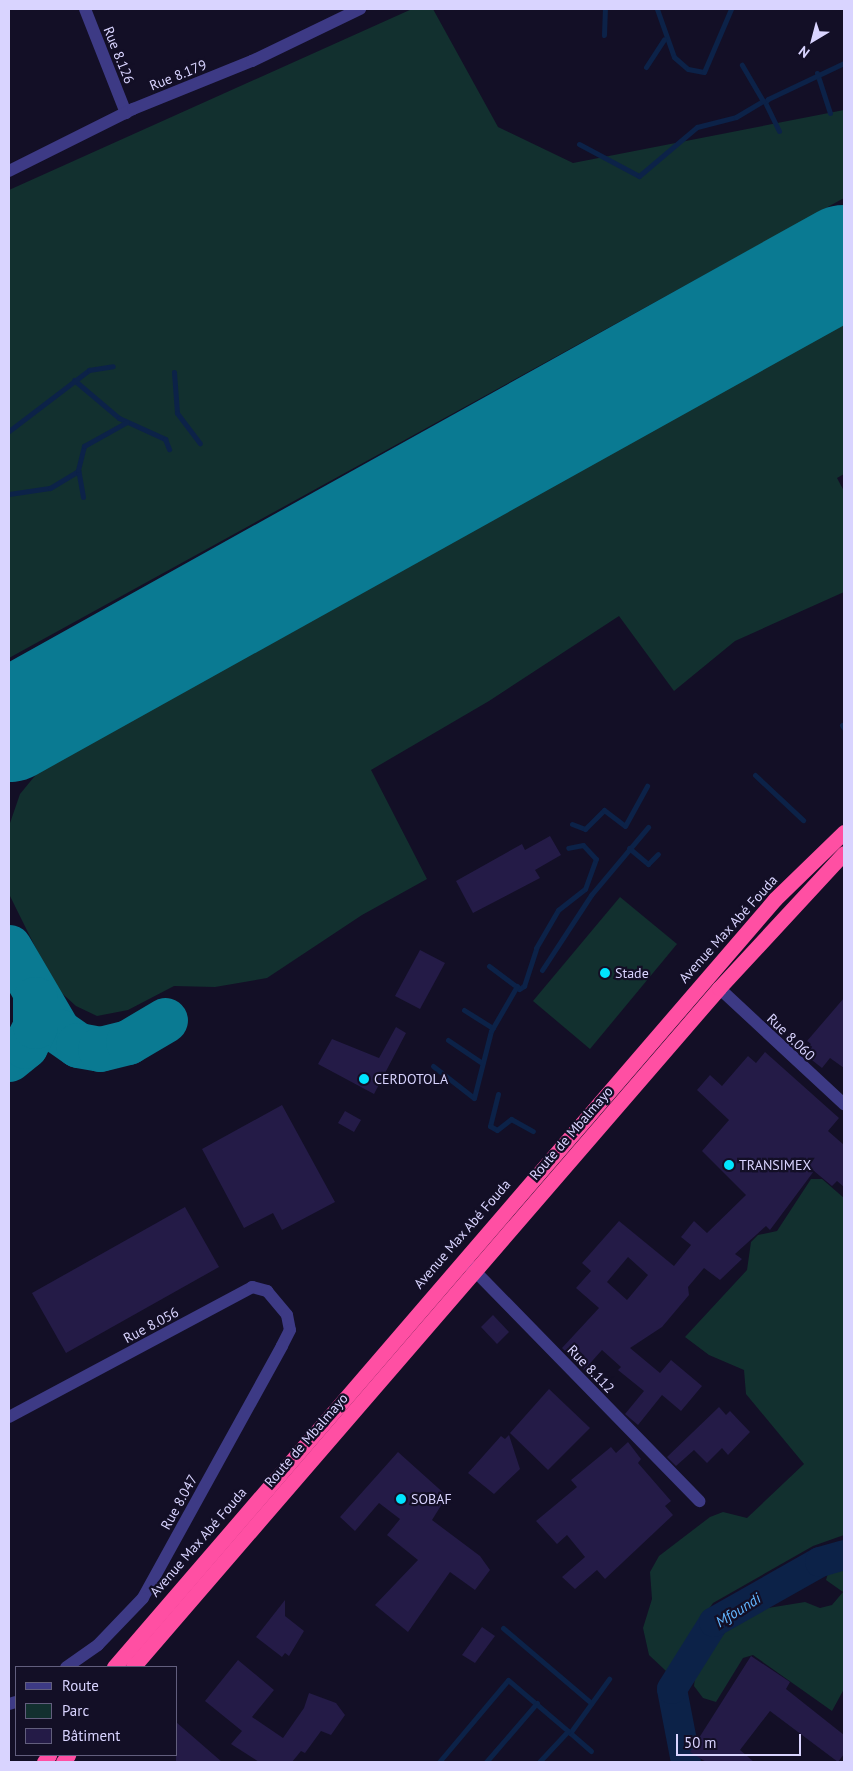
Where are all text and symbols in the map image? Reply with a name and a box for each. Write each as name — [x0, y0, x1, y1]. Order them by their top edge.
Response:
north arrow — [788, 15, 838, 65]
street label: Rue 8.126 — [100, 24, 138, 86]
text: N — [795, 42, 813, 62]
street label: Rue 8.179 — [147, 56, 209, 94]
street label: Avenue Max Abé Fouda — [675, 871, 781, 987]
place label: Stade — [615, 965, 649, 981]
marker: Stade — [599, 967, 611, 979]
street label: Rue 8.060 — [764, 1010, 818, 1064]
place label: CERDOTOLA — [374, 1071, 448, 1087]
marker: CERDOTOLA — [358, 1073, 370, 1085]
street label: Route de Mbalmayo — [526, 1083, 616, 1183]
place label: TRANSIMEX — [739, 1157, 811, 1173]
marker: TRANSIMEX — [723, 1159, 735, 1171]
street label: Avenue Max Abé Fouda — [410, 1176, 514, 1292]
street label: Rue 8.056 — [121, 1303, 181, 1347]
street label: Rue 8.112 — [564, 1342, 618, 1396]
street label: Route de Mbalmayo — [261, 1390, 351, 1490]
street label: Rue 8.047 — [157, 1472, 201, 1532]
street label: Avenue Max Abé Fouda — [146, 1484, 250, 1600]
place label: SOBAF — [411, 1491, 452, 1507]
marker: SOBAF — [395, 1493, 407, 1505]
water label: Mfoundi — [712, 1589, 764, 1631]
legend — [15, 1666, 178, 1756]
text: Route — [62, 1676, 99, 1695]
text: Parc — [62, 1701, 89, 1720]
scale bar — [678, 1724, 803, 1756]
text: Bâtiment — [62, 1726, 120, 1745]
text: 50 m — [684, 1733, 717, 1752]

